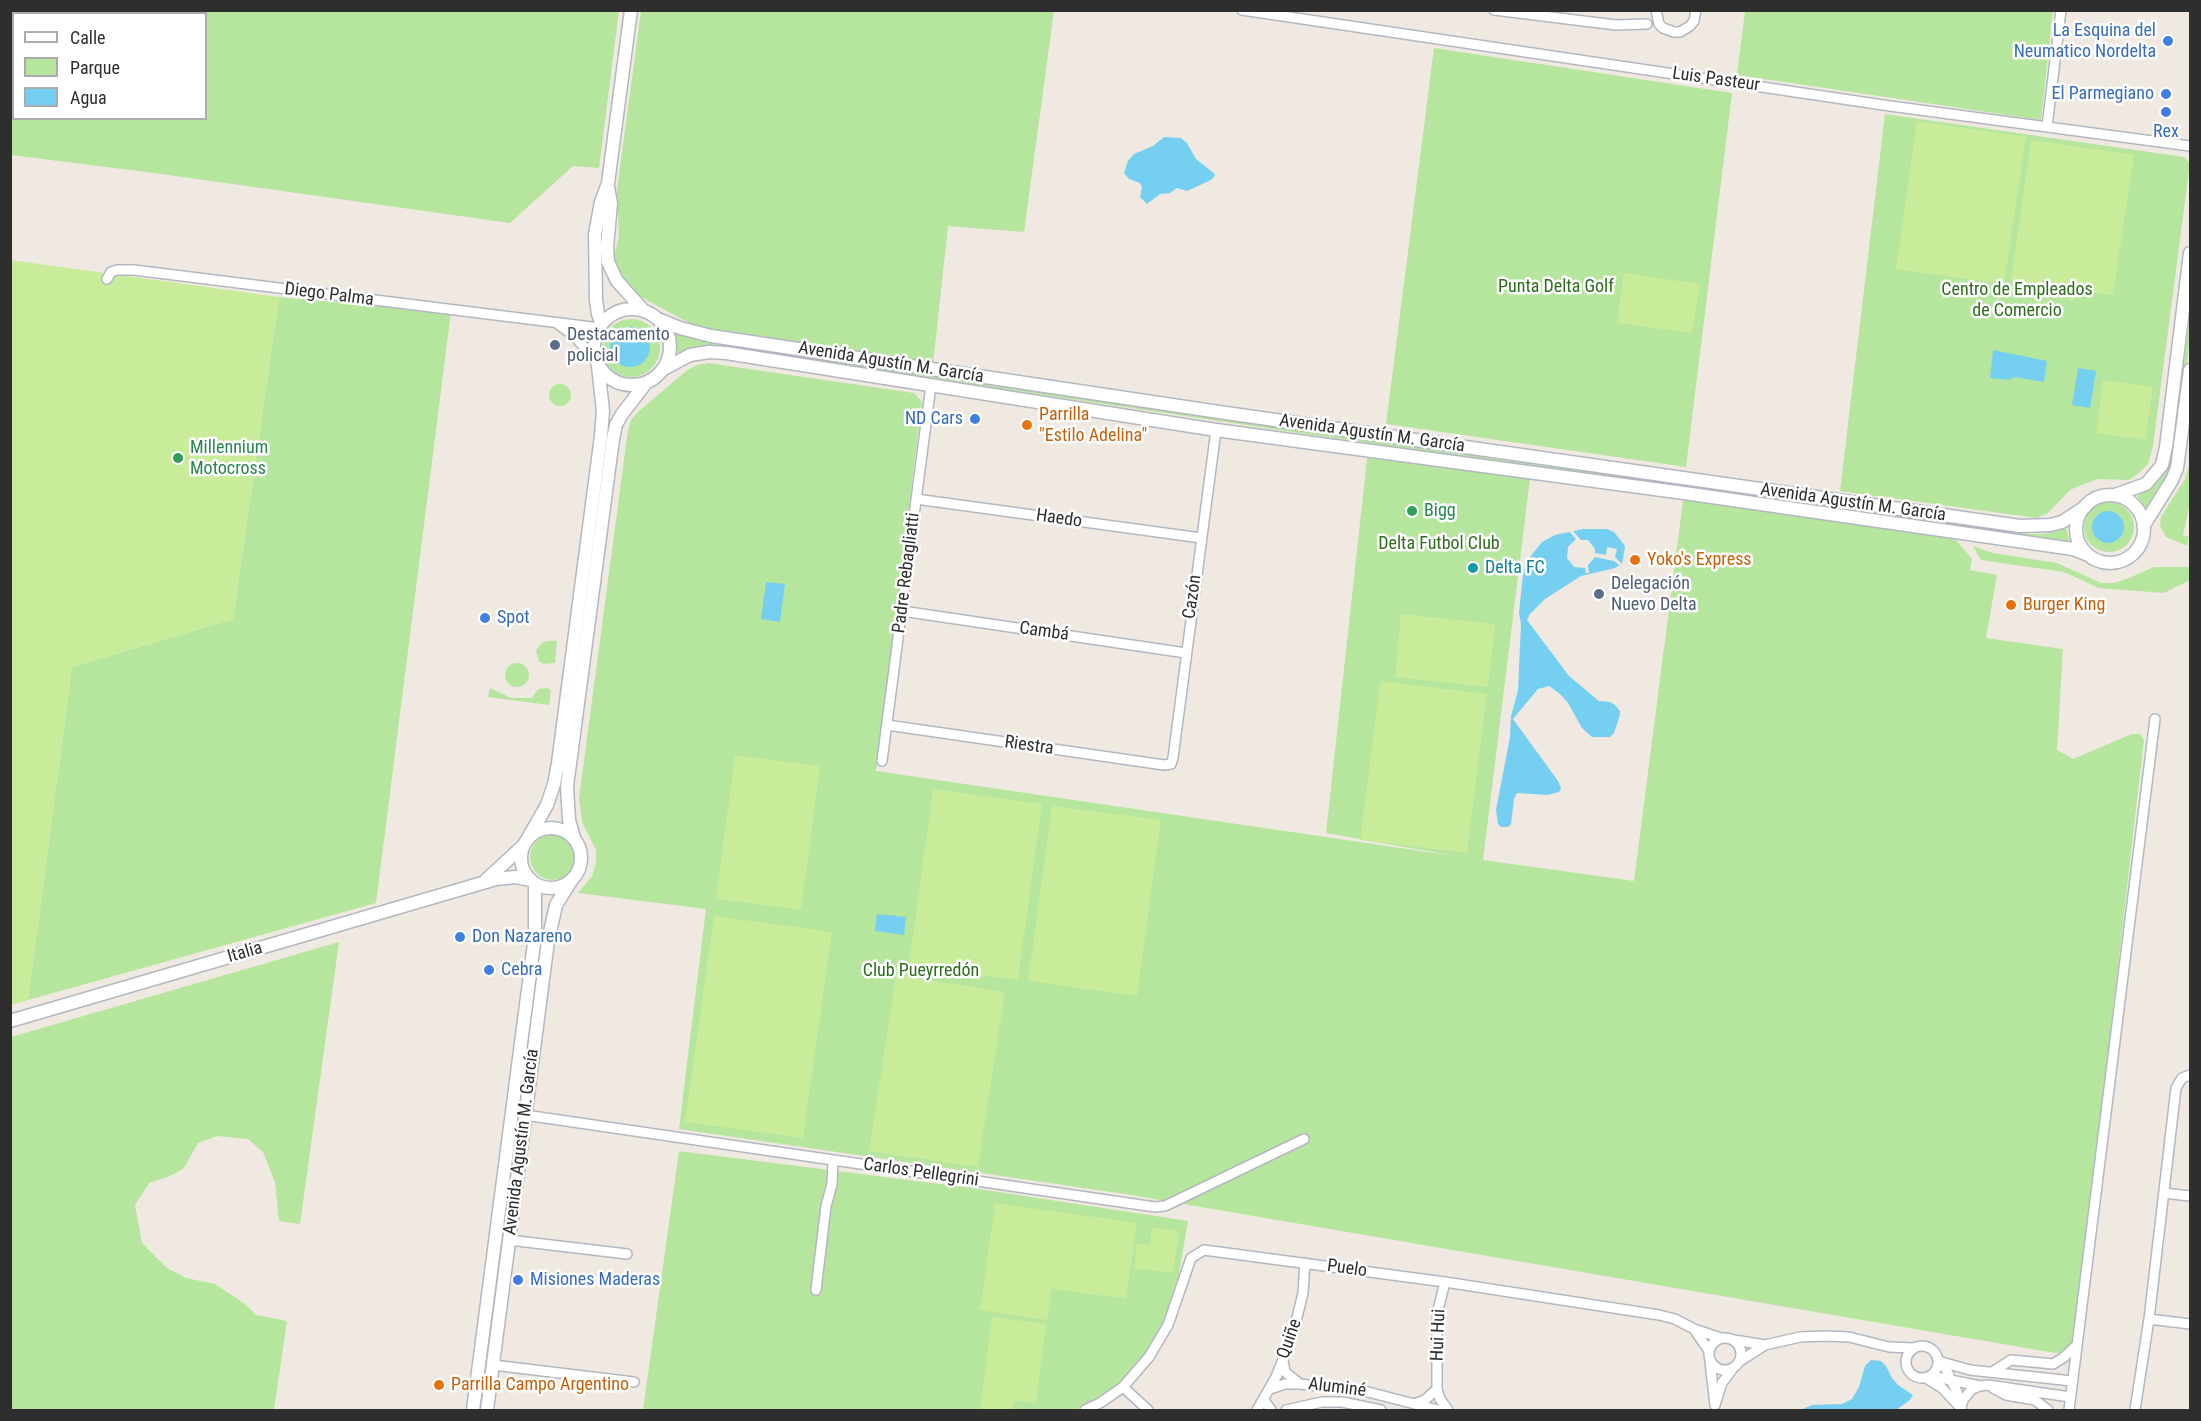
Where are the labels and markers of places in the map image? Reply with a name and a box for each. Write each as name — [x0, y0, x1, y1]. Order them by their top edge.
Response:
place label: La Esquina del Neumatico Nordelta — [2014, 20, 2156, 63]
marker: La Esquina del Neumatico Nordelta — [2161, 34, 2175, 48]
place label: El Parmegiano — [2051, 83, 2154, 105]
marker: El Parmegiano — [2159, 87, 2173, 101]
marker: Rex — [2159, 105, 2173, 119]
place label: Rex — [2153, 121, 2179, 143]
place label: Destacamento policial — [567, 324, 670, 366]
marker: Destacamento policial — [548, 338, 562, 352]
place label: Parrilla "Estilo Adelina" — [1039, 404, 1147, 446]
place label: ND Cars — [905, 408, 963, 430]
marker: ND Cars — [968, 412, 982, 426]
marker: Parrilla "Estilo Adelina" — [1020, 418, 1034, 432]
place label: Millennium Motocross — [190, 437, 268, 480]
marker: Millennium Motocross — [171, 451, 185, 465]
place label: Bigg — [1424, 500, 1456, 522]
marker: Bigg — [1405, 504, 1419, 518]
place label: Yoko's Express — [1647, 549, 1752, 571]
marker: Yoko's Express — [1628, 553, 1642, 567]
place label: Delta FC — [1485, 557, 1545, 579]
marker: Delta FC — [1466, 561, 1480, 575]
place label: Delegación Nuevo Delta — [1611, 573, 1697, 616]
marker: Delegación Nuevo Delta — [1592, 587, 1606, 601]
place label: Burger King — [2023, 594, 2105, 616]
marker: Burger King — [2004, 598, 2018, 612]
place label: Spot — [497, 607, 530, 629]
marker: Spot — [478, 611, 492, 625]
place label: Don Nazareno — [472, 926, 572, 948]
marker: Don Nazareno — [453, 930, 467, 944]
place label: Cebra — [501, 959, 542, 981]
marker: Cebra — [482, 963, 496, 977]
place label: Misiones Maderas — [530, 1269, 660, 1291]
marker: Misiones Maderas — [511, 1273, 525, 1287]
place label: Parrilla Campo Argentino — [451, 1374, 629, 1396]
marker: Parrilla Campo Argentino — [432, 1378, 446, 1392]

